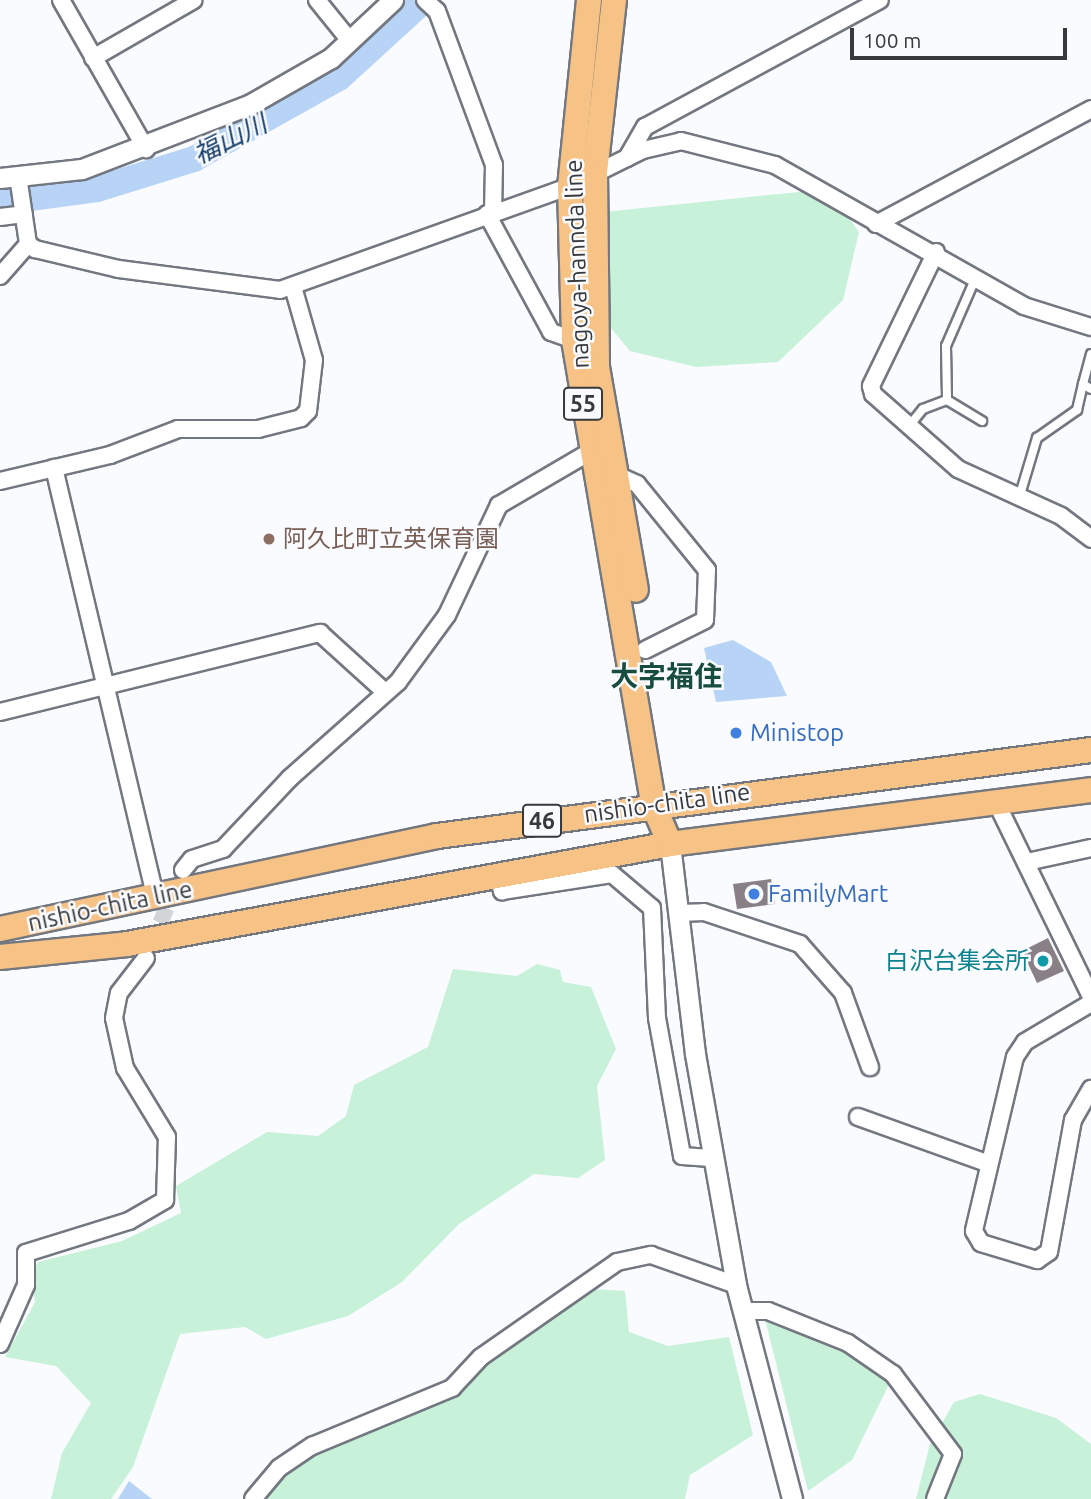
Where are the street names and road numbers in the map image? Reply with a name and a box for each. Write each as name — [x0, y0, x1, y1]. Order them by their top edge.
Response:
street label: nagoya-hannda line — [559, 159, 595, 369]
road number: 55 — [562, 384, 604, 424]
street label: nishio-chita line — [582, 777, 752, 829]
road number: 46 — [521, 802, 563, 841]
street label: nishio-chita line — [25, 875, 195, 937]

